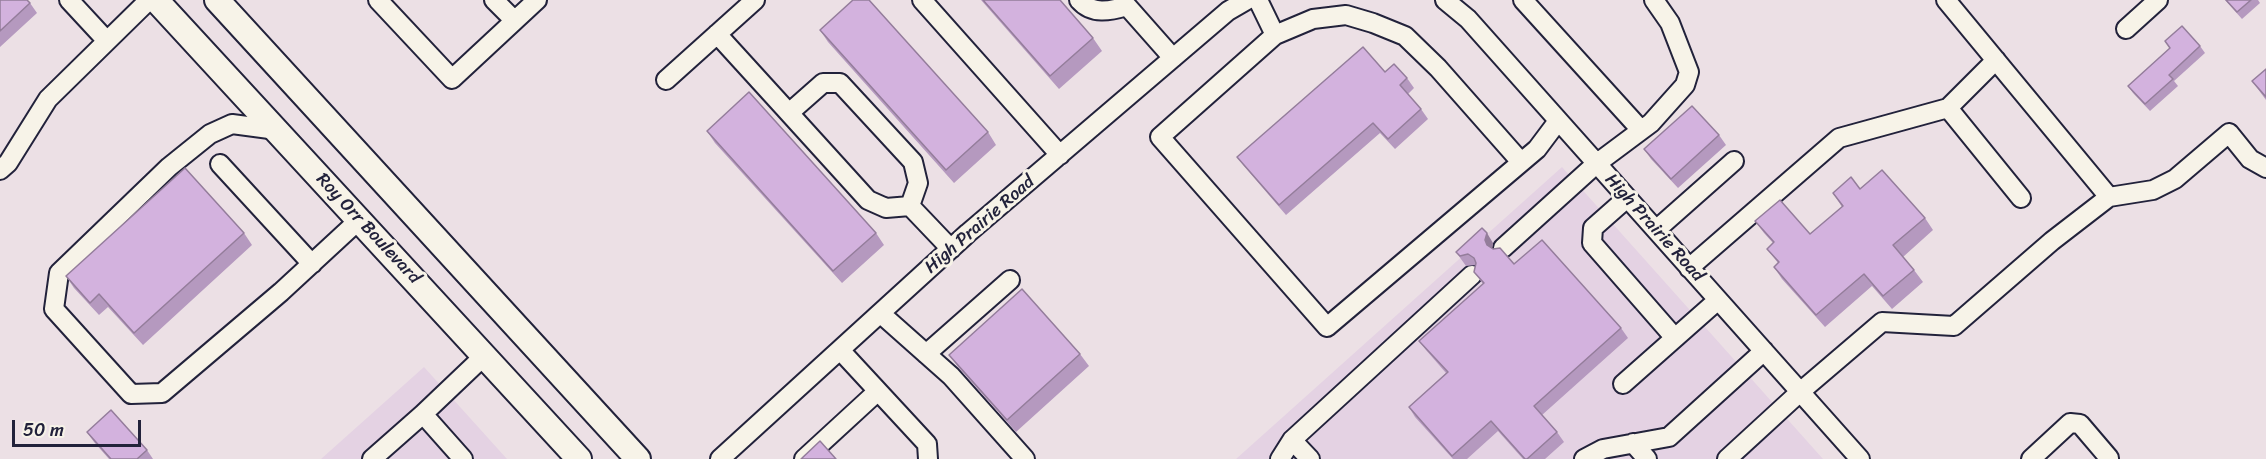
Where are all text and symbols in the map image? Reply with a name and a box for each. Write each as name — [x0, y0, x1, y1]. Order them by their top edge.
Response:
street label: Roy Orr Boulevard — [311, 169, 425, 289]
street label: High Prairie Road — [1600, 169, 1708, 287]
street label: High Prairie Road — [921, 172, 1039, 278]
scale bar — [15, 408, 144, 446]
text: 50 m — [23, 414, 64, 446]

